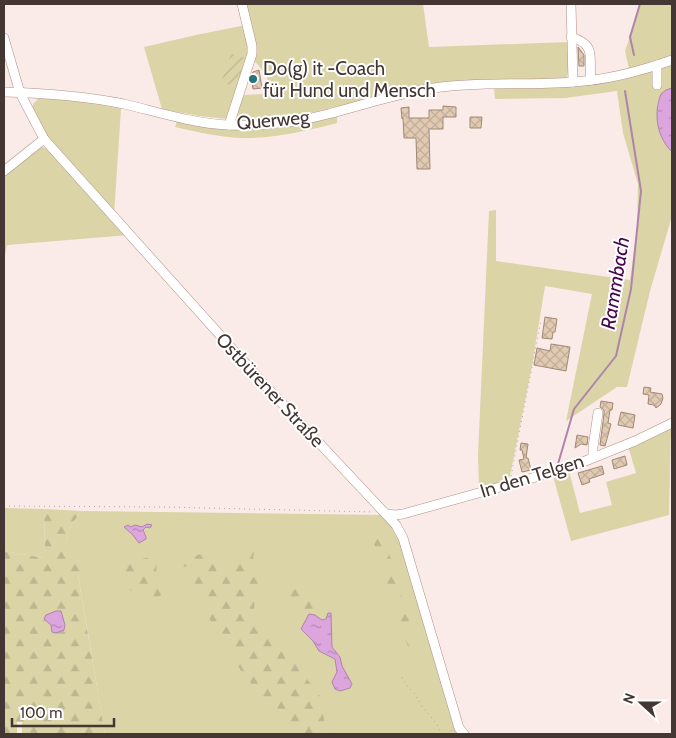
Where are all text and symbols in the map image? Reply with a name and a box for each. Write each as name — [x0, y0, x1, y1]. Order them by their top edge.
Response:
place label: Do(g) it -Coach für Hund und Mensch — [263, 57, 436, 102]
marker: Do(g) it -Coach für Hund und Mensch — [247, 73, 259, 85]
street label: Querweg — [236, 105, 311, 135]
water label: Rammbach — [596, 235, 634, 331]
street label: Ostbürener Straße — [211, 328, 329, 452]
street label: In den Telgen — [477, 449, 587, 503]
north arrow — [616, 678, 666, 728]
text: N — [619, 690, 639, 706]
scale bar — [12, 696, 115, 728]
text: 100 m — [20, 704, 62, 722]

